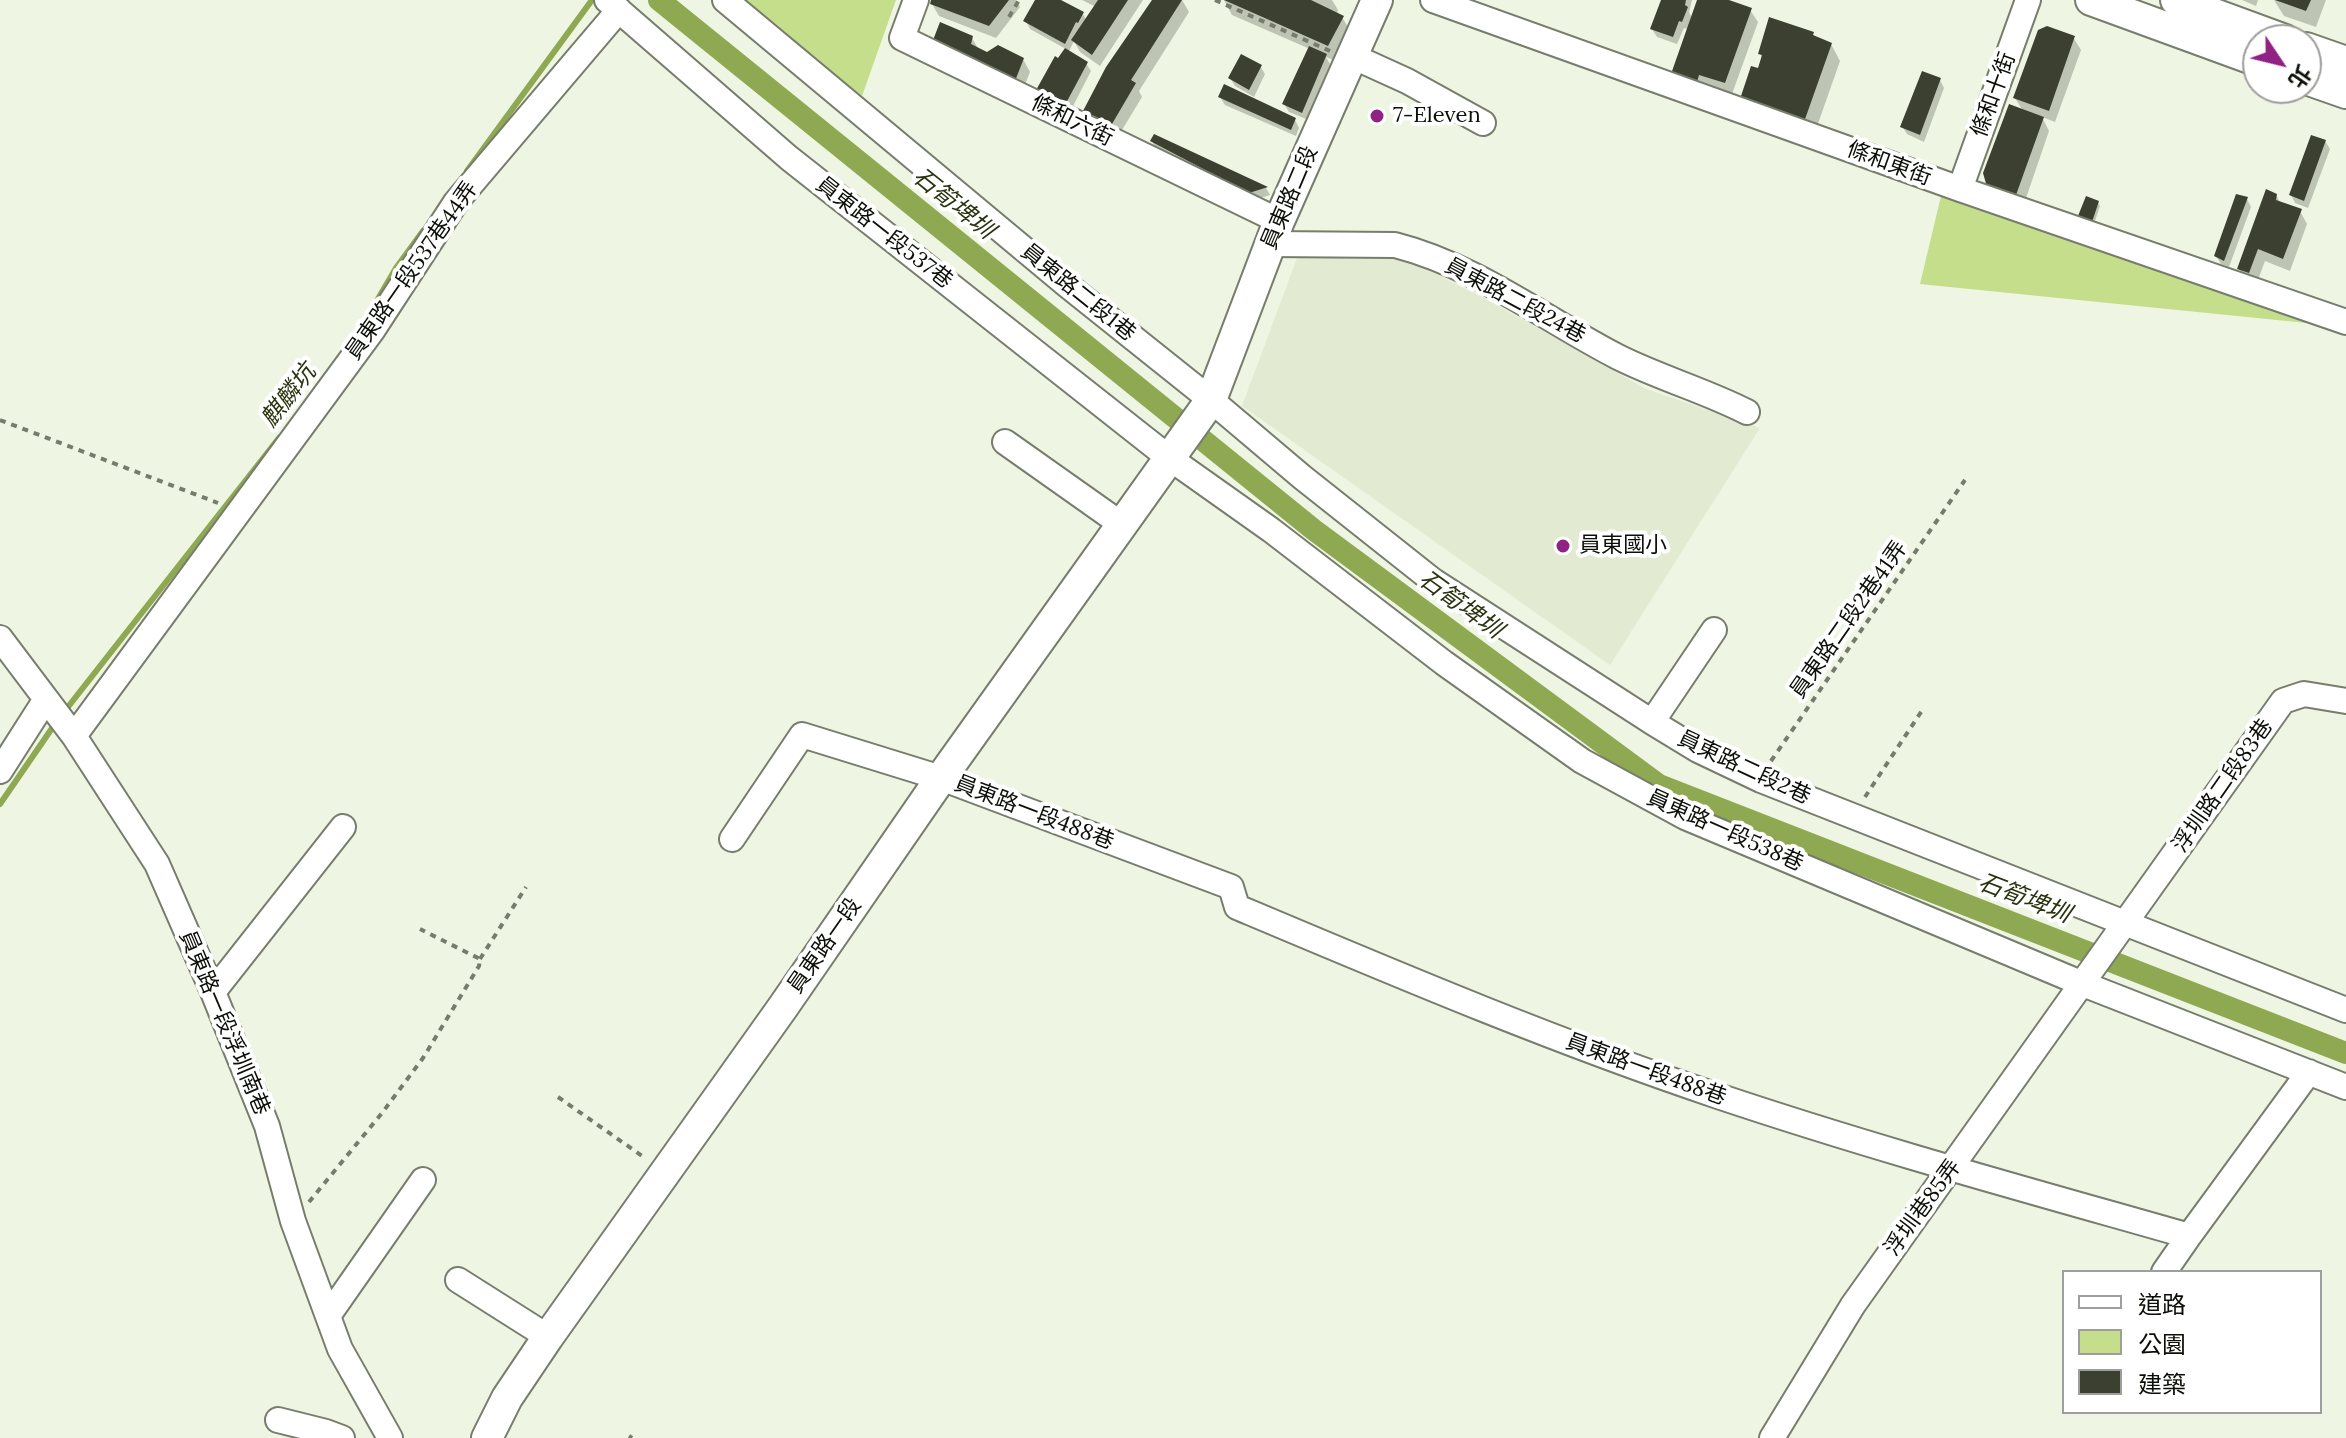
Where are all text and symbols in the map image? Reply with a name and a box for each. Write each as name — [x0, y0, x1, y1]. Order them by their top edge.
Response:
north arrow — [2242, 24, 2322, 104]
street label: 條和十街 — [1967, 49, 2021, 141]
text: 北 — [2282, 60, 2318, 94]
street label: 條和六街 — [1027, 90, 1117, 152]
place label: 7-Eleven — [1393, 103, 1481, 129]
marker: 7-Eleven — [1368, 107, 1386, 125]
street label: 條和東街 — [1843, 137, 1935, 191]
street label: 員東路二段 — [1256, 142, 1324, 254]
water label: 石筍埤圳 — [907, 163, 999, 245]
street label: 員東路一段537巷 — [811, 172, 957, 294]
street label: 員東路一段537巷44弄 — [340, 177, 484, 365]
street label: 員東路二段1巷 — [1015, 239, 1141, 347]
street label: 員東路二段24巷 — [1440, 253, 1590, 349]
water label: 麒麟坑 — [255, 359, 323, 433]
place label: 員東國小 — [1579, 533, 1667, 559]
street label: 員東路二段2巷41弄 — [1785, 536, 1913, 704]
marker: 員東國小 — [1554, 537, 1572, 555]
water label: 石筍埤圳 — [1413, 565, 1507, 645]
street label: 浮圳路二段83巷 — [2167, 714, 2279, 858]
street label: 員東路二段2巷 — [1673, 726, 1815, 810]
street label: 員東路一段488巷 — [951, 770, 1117, 856]
street label: 員東路一段538巷 — [1643, 785, 1807, 877]
water label: 石筍埤圳 — [1974, 868, 2074, 930]
street label: 員東路一段 — [783, 893, 867, 999]
street label: 員東路一段浮圳南巷 — [173, 927, 275, 1119]
street label: 員東路一段488巷 — [1562, 1029, 1730, 1111]
street label: 浮圳巷85弄 — [1879, 1155, 1967, 1261]
legend — [2062, 1270, 2322, 1414]
text: 道路 — [2138, 1289, 2186, 1320]
text: 公園 — [2138, 1329, 2186, 1360]
text: 建築 — [2138, 1369, 2186, 1400]

